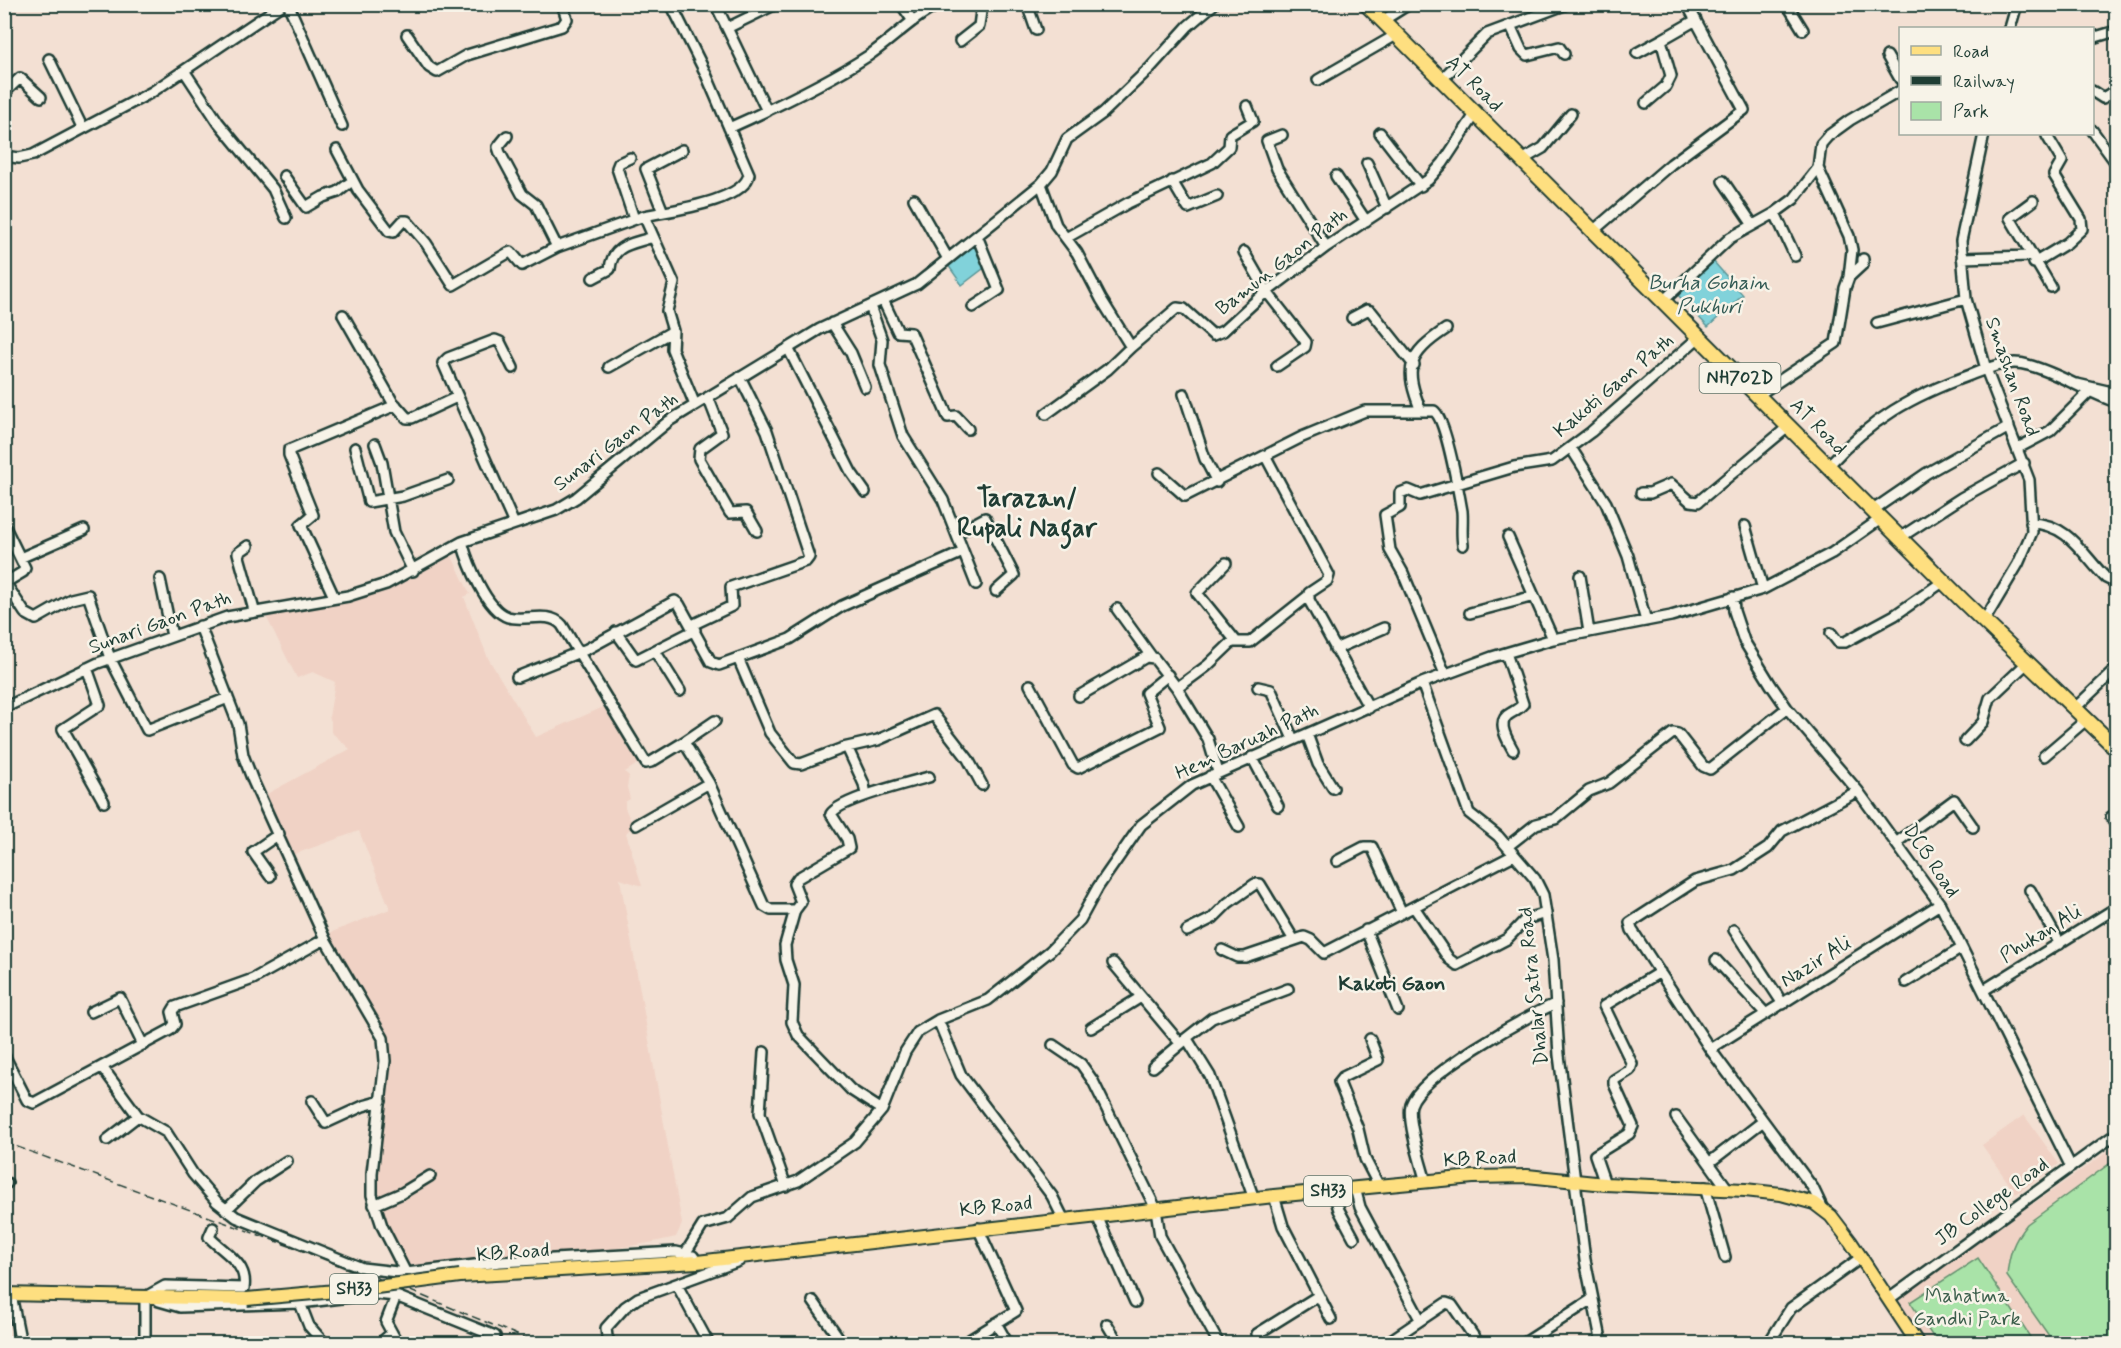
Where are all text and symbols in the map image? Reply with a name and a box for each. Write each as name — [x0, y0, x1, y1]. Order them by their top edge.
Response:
legend — [1899, 27, 2094, 135]
text: Road — [1953, 40, 1989, 64]
street label: AT Road — [1439, 49, 1509, 119]
text: Railway — [1953, 70, 2015, 94]
text: Park — [1953, 100, 1989, 124]
street label: Bamun Gaon Path — [1210, 202, 1354, 322]
water label: Burha Gohain Pukhuri — [1648, 269, 1771, 321]
street label: Smashan Road — [1978, 314, 2046, 440]
street label: Kakoti Gaon Path — [1548, 328, 1680, 444]
road number: NH702D — [1700, 363, 1780, 393]
street label: Sunari Gaon Path — [548, 386, 684, 498]
street label: AT Road — [1783, 392, 1853, 462]
district label: Tarazan/ Rupali Nagar — [957, 482, 1098, 549]
street label: Sunari Gaon Path — [85, 585, 235, 661]
street label: Hem Baruah Path — [1171, 697, 1323, 787]
street label: DCB Road — [1896, 819, 1966, 903]
street label: Phukan Ali — [1995, 898, 2087, 970]
street label: Dhalar Satra Road — [1512, 906, 1556, 1066]
street label: Nazir Ali — [1775, 930, 1857, 994]
district label: Kakoti Gaon — [1338, 970, 1446, 998]
street label: KB Road — [1443, 1144, 1517, 1174]
street label: JB College Road — [1930, 1152, 2055, 1253]
road number: SH33 — [1304, 1176, 1352, 1206]
street label: KB Road — [958, 1190, 1034, 1224]
street label: KB Road — [476, 1237, 550, 1269]
road number: SH33 — [330, 1274, 378, 1304]
park label: Mahatma Gandhi Park — [1913, 1283, 2021, 1333]

